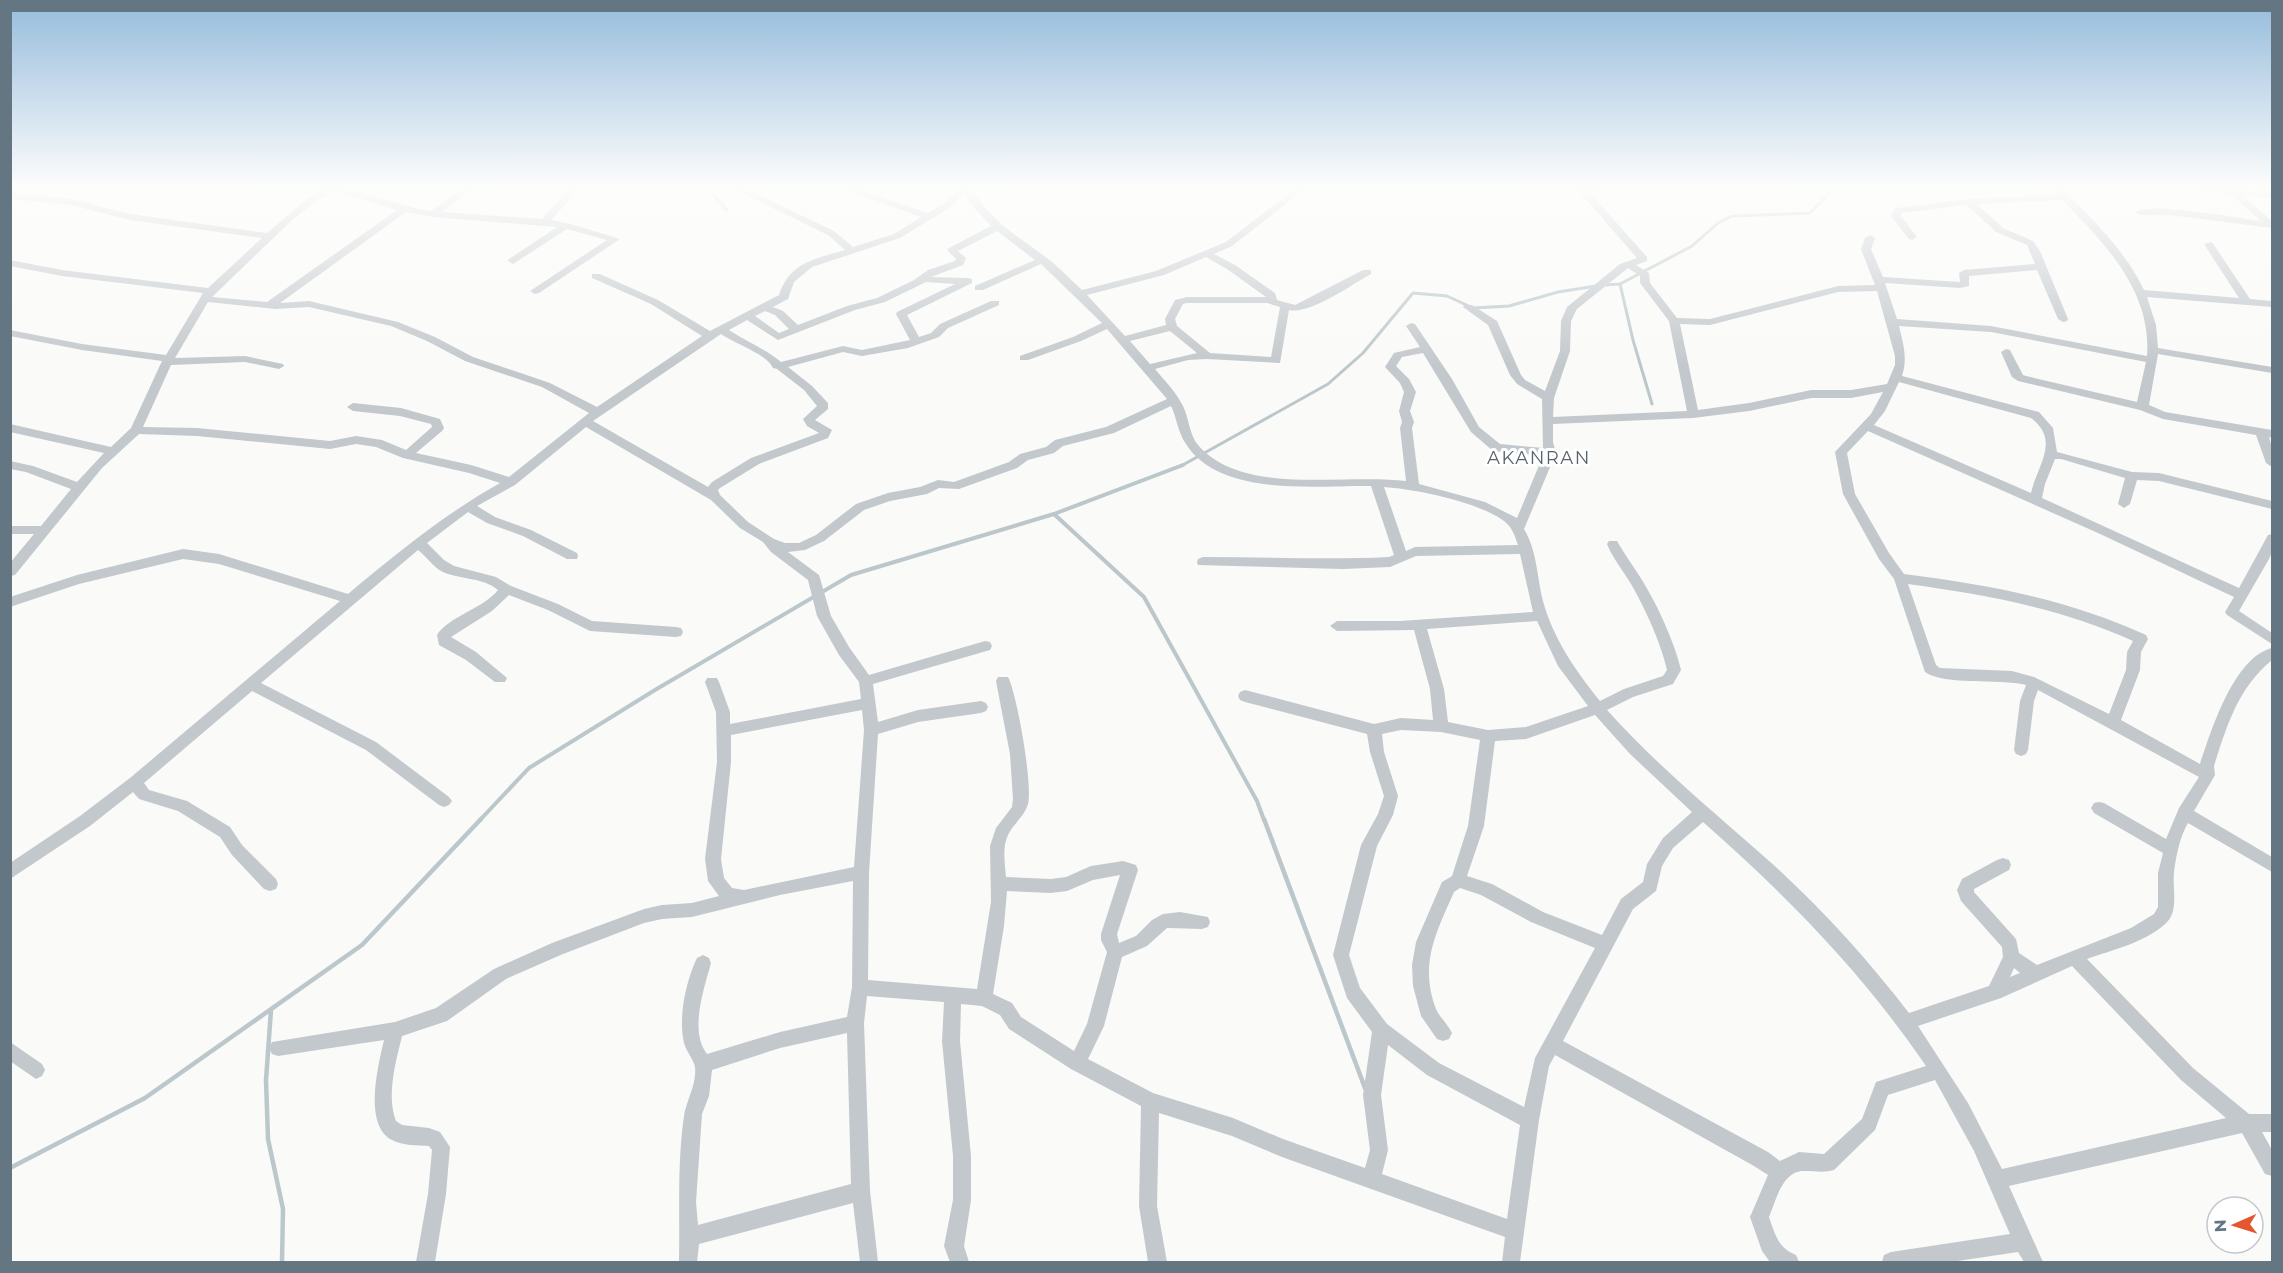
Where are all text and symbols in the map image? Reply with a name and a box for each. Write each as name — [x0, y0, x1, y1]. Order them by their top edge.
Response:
district label: AKANRAN — [1487, 447, 1591, 469]
north arrow — [2205, 1195, 2265, 1255]
text: N — [2211, 1219, 2230, 1233]

